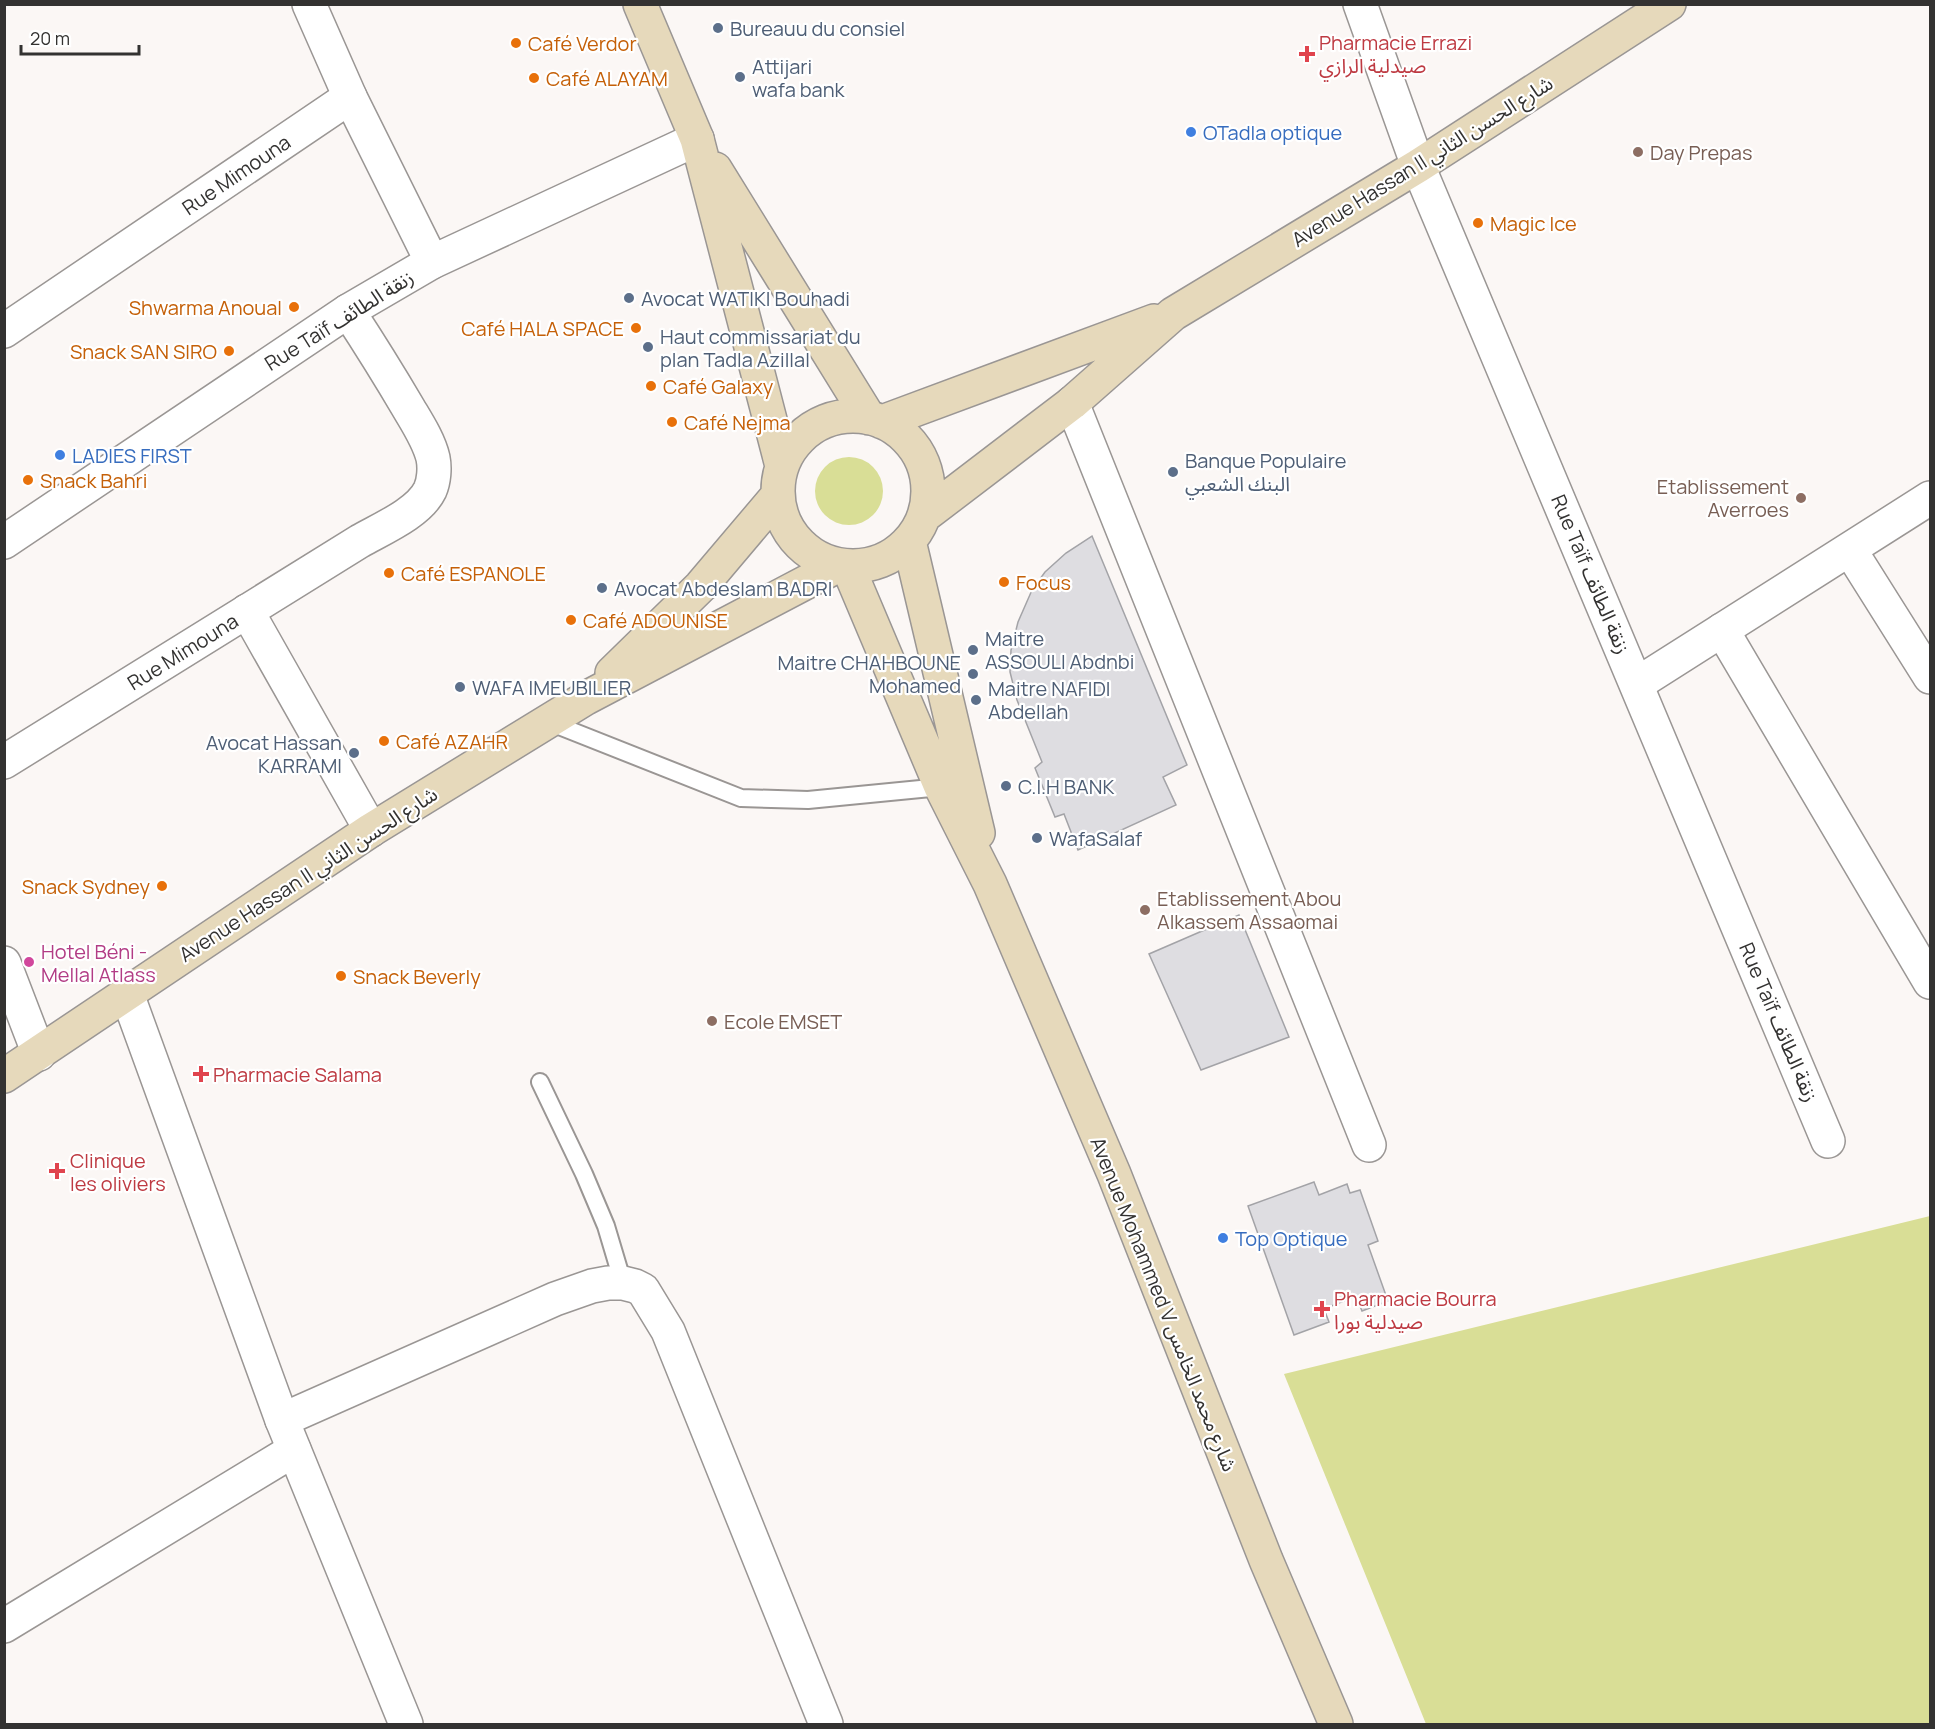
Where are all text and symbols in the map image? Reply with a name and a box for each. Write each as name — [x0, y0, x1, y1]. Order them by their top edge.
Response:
place label: Bureauu du consiel — [730, 15, 905, 42]
scale bar — [21, 18, 140, 56]
marker: Bureauu du consiel — [711, 21, 725, 35]
text: 20 m — [30, 26, 70, 50]
place label: Pharmacie Errazi صيدلية الرازي — [1319, 29, 1472, 81]
place label: Café Verdor — [528, 30, 637, 57]
marker: Café Verdor — [509, 36, 523, 50]
marker: Pharmacie Errazi صيدلية الرازي — [1300, 47, 1314, 61]
place label: Attijari wafa bank — [752, 53, 846, 103]
place label: Café ALAYAM — [546, 65, 668, 92]
street label: Avenue Hassan II شارع الحسن الثاني — [1286, 69, 1559, 255]
marker: Attijari wafa bank — [733, 70, 747, 84]
marker: Café ALAYAM — [527, 71, 541, 85]
place label: OTadla optique — [1203, 119, 1342, 146]
marker: OTadla optique — [1184, 125, 1198, 139]
street label: Rue Mimouna — [176, 128, 295, 220]
place label: Day Prepas — [1650, 139, 1752, 166]
marker: Day Prepas — [1631, 145, 1645, 159]
place label: Magic Ice — [1490, 210, 1577, 237]
marker: Magic Ice — [1471, 216, 1485, 230]
street label: Rue Taïf زنقة الطائف — [259, 263, 419, 377]
place label: Avocat WATIKI Bouhadi — [641, 285, 850, 312]
marker: Avocat WATIKI Bouhadi — [622, 291, 636, 305]
place label: Shwarma Anoual — [129, 294, 282, 321]
marker: Shwarma Anoual — [287, 300, 301, 314]
place label: Café HALA SPACE — [461, 315, 624, 342]
marker: Café HALA SPACE — [629, 321, 643, 335]
place label: Haut commissariat du plan Tadla Azillal — [660, 323, 861, 373]
place label: Snack SAN SIRO — [70, 338, 217, 365]
marker: Haut commissariat du plan Tadla Azillal — [641, 340, 655, 354]
marker: Snack SAN SIRO — [222, 344, 236, 358]
place label: Café Galaxy — [663, 373, 774, 400]
marker: Café Galaxy — [644, 379, 658, 393]
place label: Café Nejma — [684, 409, 791, 436]
marker: Café Nejma — [665, 415, 679, 429]
place label: LADIES FIRST — [72, 442, 192, 469]
place label: Banque Populaire البنك الشعبي — [1185, 447, 1346, 499]
marker: LADIES FIRST — [53, 448, 67, 462]
marker: Banque Populaire البنك الشعبي — [1166, 465, 1180, 479]
place label: Snack Bahri — [40, 467, 147, 494]
marker: Snack Bahri — [21, 473, 35, 487]
place label: Etablissement Averroes — [1657, 473, 1789, 523]
street label: Rue Taïf زنقة الطائف — [1545, 490, 1637, 658]
marker: Etablissement Averroes — [1794, 491, 1808, 505]
place label: Café ESPANOLE — [401, 560, 546, 587]
marker: Café ESPANOLE — [382, 566, 396, 580]
place label: Focus — [1016, 569, 1071, 596]
place label: Avocat Abdeslam BADRI — [614, 575, 833, 602]
marker: Focus — [997, 575, 1011, 589]
marker: Avocat Abdeslam BADRI — [595, 581, 609, 595]
street label: Rue Mimouna — [122, 607, 243, 696]
place label: Café ADOUNISE — [583, 607, 728, 634]
marker: Café ADOUNISE — [564, 613, 578, 627]
place label: Maitre ASSOULI Abdnbi — [985, 625, 1134, 675]
marker: Maitre ASSOULI Abdnbi — [966, 643, 980, 657]
place label: Maitre CHAHBOUNE Mohamed — [777, 649, 961, 699]
marker: Maitre CHAHBOUNE Mohamed — [966, 667, 980, 681]
place label: WAFA IMEUBILIER — [472, 674, 631, 701]
place label: Maitre NAFIDI Abdellah — [988, 675, 1111, 725]
marker: WAFA IMEUBILIER — [453, 680, 467, 694]
marker: Maitre NAFIDI Abdellah — [969, 693, 983, 707]
place label: Café AZAHR — [396, 728, 508, 755]
place label: Avocat Hassan KARRAMI — [206, 729, 342, 779]
marker: Café AZAHR — [377, 734, 391, 748]
marker: Avocat Hassan KARRAMI — [347, 746, 361, 760]
place label: C.I.H BANK — [1018, 773, 1114, 800]
marker: C.I.H BANK — [999, 779, 1013, 793]
street label: Avenue Hassan II شارع الحسن الثاني — [173, 780, 444, 970]
place label: WafaSalaf — [1049, 825, 1142, 852]
marker: WafaSalaf — [1030, 831, 1044, 845]
place label: Snack Sydney — [22, 873, 150, 900]
marker: Snack Sydney — [155, 879, 169, 893]
place label: Etablissement Abou Alkassem Assaomai — [1157, 885, 1341, 935]
marker: Etablissement Abou Alkassem Assaomai — [1138, 903, 1152, 917]
place label: Hotel Béni - Mellal Atlass — [41, 938, 156, 988]
street label: Rue Taïf زنقة الطائف — [1733, 938, 1825, 1106]
marker: Hotel Béni - Mellal Atlass — [22, 955, 36, 969]
place label: Snack Beverly — [353, 963, 481, 990]
marker: Snack Beverly — [334, 969, 348, 983]
place label: Ecole EMSET — [724, 1008, 842, 1035]
marker: Ecole EMSET — [705, 1014, 719, 1028]
place label: Pharmacie Salama — [213, 1061, 382, 1088]
marker: Pharmacie Salama — [194, 1067, 208, 1081]
street label: Avenue Mohammed V شارع محمد الخامس — [1082, 1133, 1244, 1476]
place label: Clinique les oliviers — [70, 1147, 166, 1197]
marker: Clinique les oliviers — [48, 1162, 66, 1180]
place label: Top Optique — [1235, 1225, 1347, 1252]
marker: Top Optique — [1216, 1231, 1230, 1245]
place label: Pharmacie Bourra صيدلية بورا — [1334, 1285, 1497, 1335]
marker: Pharmacie Bourra صيدلية بورا — [1315, 1302, 1329, 1316]

